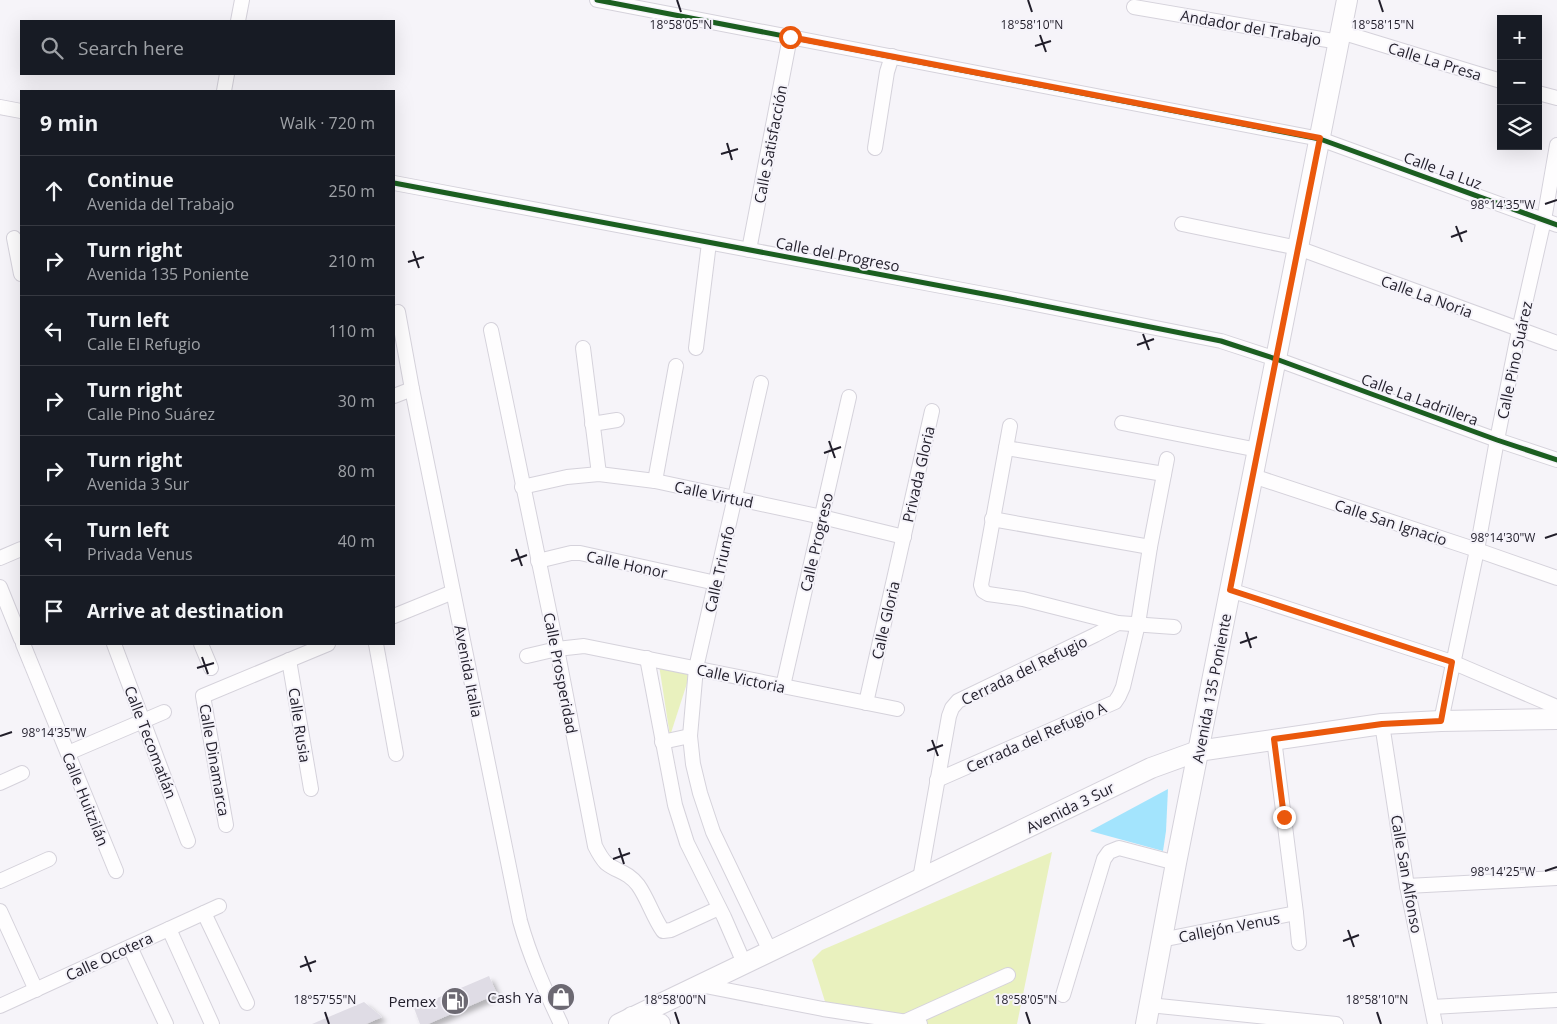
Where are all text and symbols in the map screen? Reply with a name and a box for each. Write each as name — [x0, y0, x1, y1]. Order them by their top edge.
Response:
street label: Andador del Trabajo — [1179, 5, 1323, 49]
map controls — [1497, 15, 1542, 150]
button: + — [1497, 15, 1542, 60]
text: 18°58'05"N — [650, 16, 712, 33]
text: 18°58'10"N — [1001, 16, 1063, 33]
text: 18°58'15"N — [1352, 16, 1414, 33]
search box — [20, 20, 395, 75]
route start — [779, 26, 802, 49]
icon: search — [38, 34, 66, 62]
text: Search here — [78, 35, 184, 61]
street label: Calle La Presa — [1386, 37, 1484, 85]
button: − — [1497, 60, 1542, 105]
street label: Calle Satisfacción — [749, 83, 791, 205]
button: layers — [1497, 105, 1542, 150]
text: 9 min — [40, 109, 98, 137]
text: Walk · 720 m — [280, 112, 375, 134]
street label: Calle La Luz — [1401, 147, 1485, 193]
text: Continue — [87, 167, 174, 193]
icon: ahead — [40, 177, 68, 205]
text: 250 m — [329, 180, 375, 202]
text: Avenida del Trabajo — [87, 193, 234, 215]
text: 98°14'35"W — [1471, 196, 1535, 213]
street label: Calle del Progreso — [774, 232, 902, 276]
text: Turn right — [87, 237, 182, 263]
icon: right — [40, 247, 68, 275]
text: 210 m — [329, 250, 375, 272]
text: Avenida 135 Poniente — [87, 263, 249, 285]
street label: Calle La Noria — [1378, 270, 1476, 322]
street label: Calle Pino Suárez — [1492, 299, 1536, 421]
text: Turn left — [87, 307, 169, 333]
icon: left — [40, 317, 68, 345]
text: 110 m — [329, 320, 375, 342]
text: Calle El Refugio — [87, 333, 201, 355]
street label: Calle La Ladrillera — [1359, 368, 1481, 430]
text: Turn right — [87, 377, 182, 403]
icon: right — [40, 387, 68, 415]
text: 30 m — [338, 390, 375, 412]
text: Calle Pino Suárez — [87, 403, 215, 425]
street label: Privada Gloria — [897, 424, 939, 524]
text: Turn right — [87, 447, 182, 473]
icon: right — [40, 457, 68, 485]
text: 80 m — [338, 460, 375, 482]
text: Avenida 3 Sur — [87, 473, 189, 495]
street label: Calle Virtud — [673, 476, 755, 512]
street label: Calle Progreso — [795, 491, 837, 593]
street label: Calle San Ignacio — [1332, 494, 1450, 550]
text: Turn left — [87, 517, 169, 543]
street label: Calle Triunfo — [699, 524, 739, 614]
icon: left — [40, 527, 68, 555]
text: 98°14'30"W — [1471, 529, 1535, 546]
text: 40 m — [338, 530, 375, 552]
text: Privada Venus — [87, 543, 193, 565]
street label: Calle Honor — [585, 546, 669, 582]
street label: Calle Gloria — [866, 579, 904, 661]
icon: arrive — [40, 597, 68, 625]
text: Arrive at destination — [87, 598, 284, 624]
street label: Calle Prosperidad — [539, 611, 583, 735]
street label: Avenida 135 Poniente — [1187, 612, 1235, 764]
street label: Avenida Italia — [450, 623, 488, 719]
street label: Cerrada del Refugio — [958, 631, 1090, 709]
street label: Calle Victoria — [695, 659, 787, 697]
street label: Calle Tecomatlán — [120, 683, 182, 801]
street label: Calle Rusia — [284, 686, 316, 764]
street label: Cerrada del Refugio A — [963, 697, 1110, 777]
street label: Calle Dinamarca — [195, 702, 235, 818]
text: 98°14'35"W — [22, 724, 86, 741]
street label: Calle Huitzilán — [58, 749, 114, 849]
street label: Avenida 3 Sur — [1023, 777, 1117, 837]
route end — [1273, 806, 1296, 829]
street label: Calle San Alfonso — [1387, 813, 1427, 935]
text: 98°14'25"W — [1471, 863, 1535, 880]
street label: Callejón Venus — [1177, 907, 1281, 947]
street label: Calle Ocotera — [62, 927, 156, 985]
shop icon: Cash Ya — [546, 982, 576, 1012]
fuel station icon: Pemex — [440, 986, 470, 1016]
place label: Cash Ya — [487, 987, 542, 1007]
text: 18°57'55"N — [294, 991, 356, 1008]
place label: Pemex — [388, 991, 436, 1011]
text: 18°58'00"N — [644, 991, 706, 1008]
text: 18°58'05"N — [995, 991, 1057, 1008]
text: 18°58'10"N — [1346, 991, 1408, 1008]

